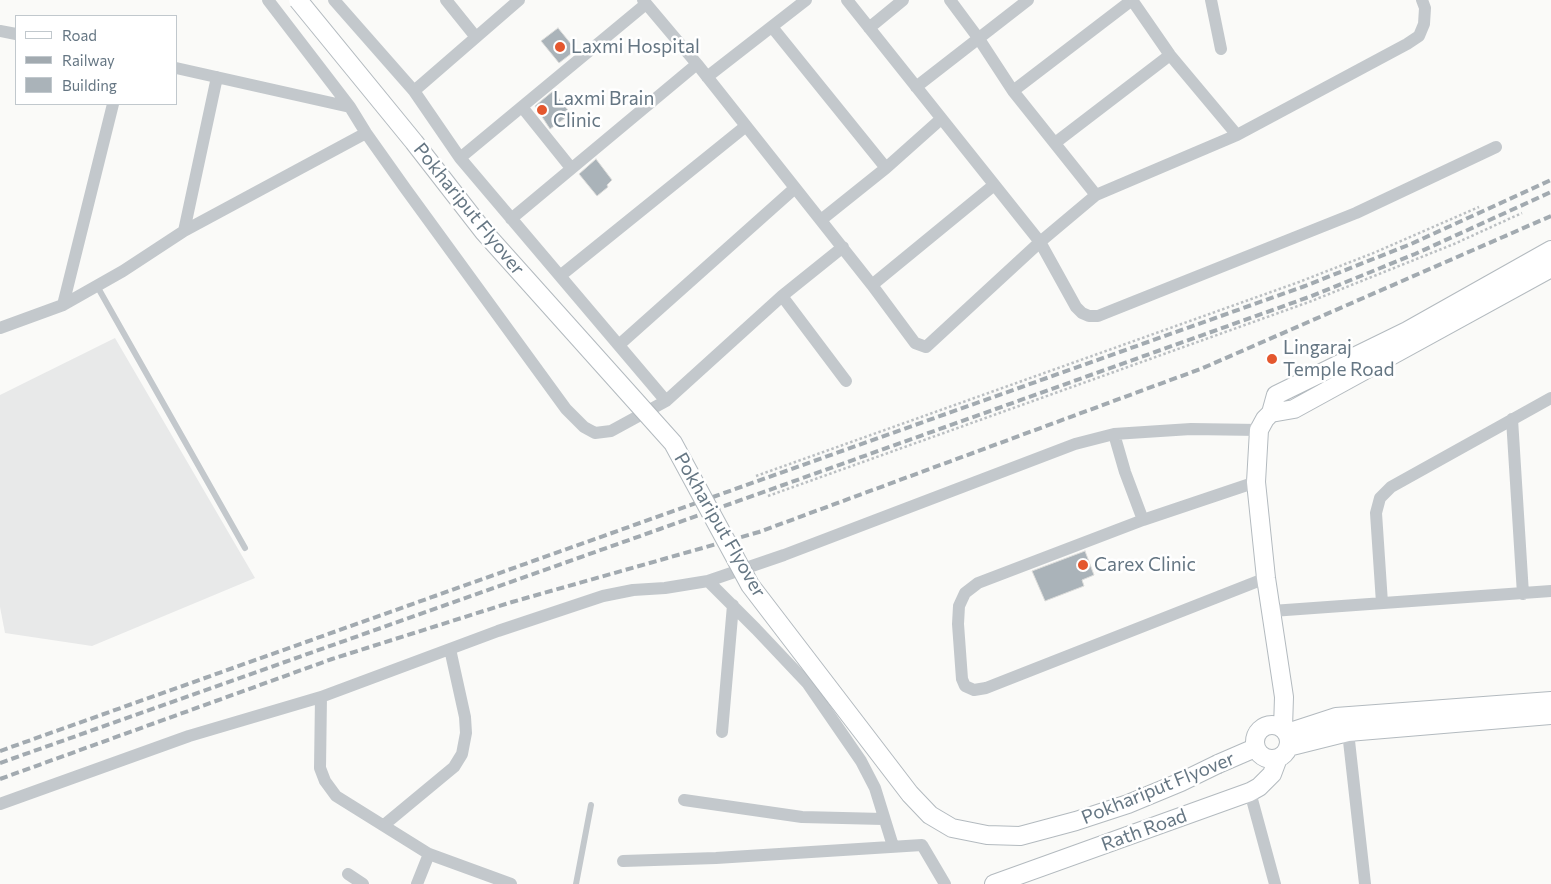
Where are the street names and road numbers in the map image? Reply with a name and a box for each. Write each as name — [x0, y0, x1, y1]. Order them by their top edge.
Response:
street label: Pokhariput Flyover — [409, 138, 529, 280]
street label: Pokhariput Flyover — [669, 449, 771, 601]
street label: Pokhariput Flyover — [1078, 747, 1238, 829]
street label: Rath Road — [1098, 804, 1190, 856]

